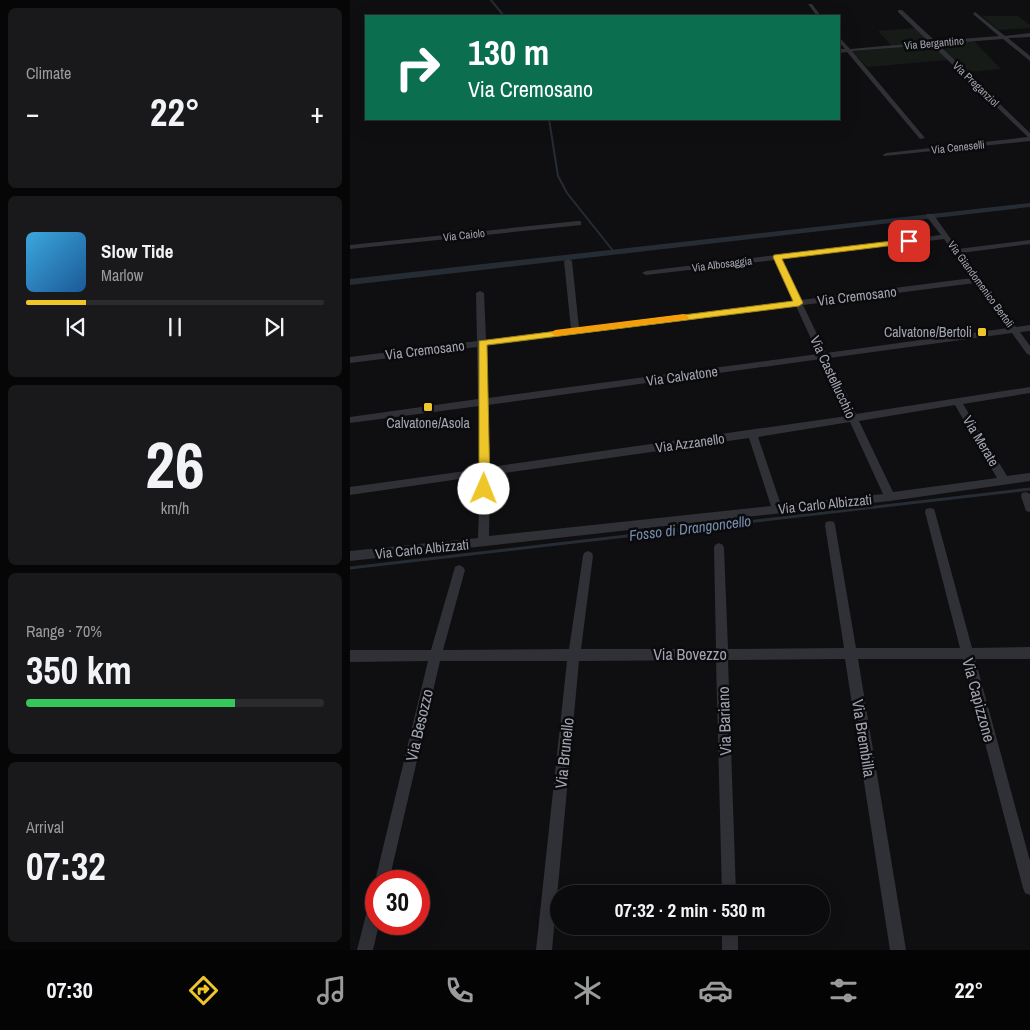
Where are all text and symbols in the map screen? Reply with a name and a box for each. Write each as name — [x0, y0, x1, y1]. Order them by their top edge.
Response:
text: 130 m — [468, 29, 549, 76]
street label: Via Bergantino — [903, 33, 965, 53]
icon: right — [385, 35, 450, 100]
street label: Via Preganziol — [950, 58, 1002, 110]
text: Climate — [26, 62, 71, 84]
text: Via Cremosano — [468, 74, 593, 104]
text: 22° — [150, 87, 200, 138]
text: − — [26, 94, 39, 132]
text: + — [311, 94, 324, 132]
street label: Via Ceneselli — [931, 137, 985, 157]
pin — [888, 220, 930, 262]
street label: Via Caiolo — [442, 226, 486, 244]
icon: arrive — [895, 227, 923, 255]
text: Slow Tide — [101, 238, 173, 264]
street label: Via Giandomenico Bertoli — [945, 238, 1017, 330]
street label: Via Albosaggia — [691, 253, 753, 275]
text: Marlow — [101, 264, 143, 286]
street label: Via Cremosano — [816, 282, 898, 310]
icon: previous — [62, 313, 90, 341]
icon: pause — [161, 313, 189, 341]
icon: next — [260, 313, 288, 341]
place label: Calvatone/Bertoli — [884, 323, 972, 341]
marker: Calvatone/Bertoli — [976, 326, 988, 338]
street label: Via Castellucchio — [806, 333, 860, 421]
street label: Via Cremosano — [384, 336, 466, 364]
street label: Via Calvatone — [645, 362, 719, 390]
marker: Calvatone/Asola — [422, 401, 434, 413]
street label: Via Merate — [959, 412, 1003, 470]
place label: Calvatone/Asola — [386, 414, 470, 432]
text: 26 — [145, 421, 205, 508]
street label: Via Azzanello — [654, 429, 726, 457]
position arrow — [457, 462, 509, 514]
street label: Via Carlo Albizzati — [777, 490, 873, 518]
text: km/h — [161, 497, 189, 519]
water label: Fosso di Drangoncello — [628, 510, 752, 546]
street label: Via Carlo Albizzati — [374, 535, 470, 563]
text: Range · 70% — [26, 620, 102, 642]
street label: Via Bovezzo — [653, 643, 727, 665]
text: 350 km — [26, 645, 132, 696]
street label: Via Capizzone — [957, 656, 1001, 744]
street label: Via Bariano — [712, 686, 736, 756]
street label: Via Besozzo — [400, 687, 438, 763]
street label: Via Brembilla — [847, 697, 881, 779]
street label: Via Brunello — [549, 716, 579, 790]
text: Arrival — [26, 816, 64, 838]
text: 07:32 — [26, 841, 106, 892]
speed limit sign: 30 — [365, 870, 430, 935]
text: 07:32 · 2 min · 530 m — [615, 897, 765, 923]
icon: directions — [186, 973, 221, 1008]
icon: music — [314, 973, 349, 1008]
icon: phone — [442, 973, 477, 1008]
icon: climate — [570, 973, 605, 1008]
icon: car — [698, 973, 733, 1008]
icon: filters — [826, 973, 861, 1008]
text: 07:30 — [47, 975, 93, 1005]
text: 22° — [954, 975, 983, 1005]

